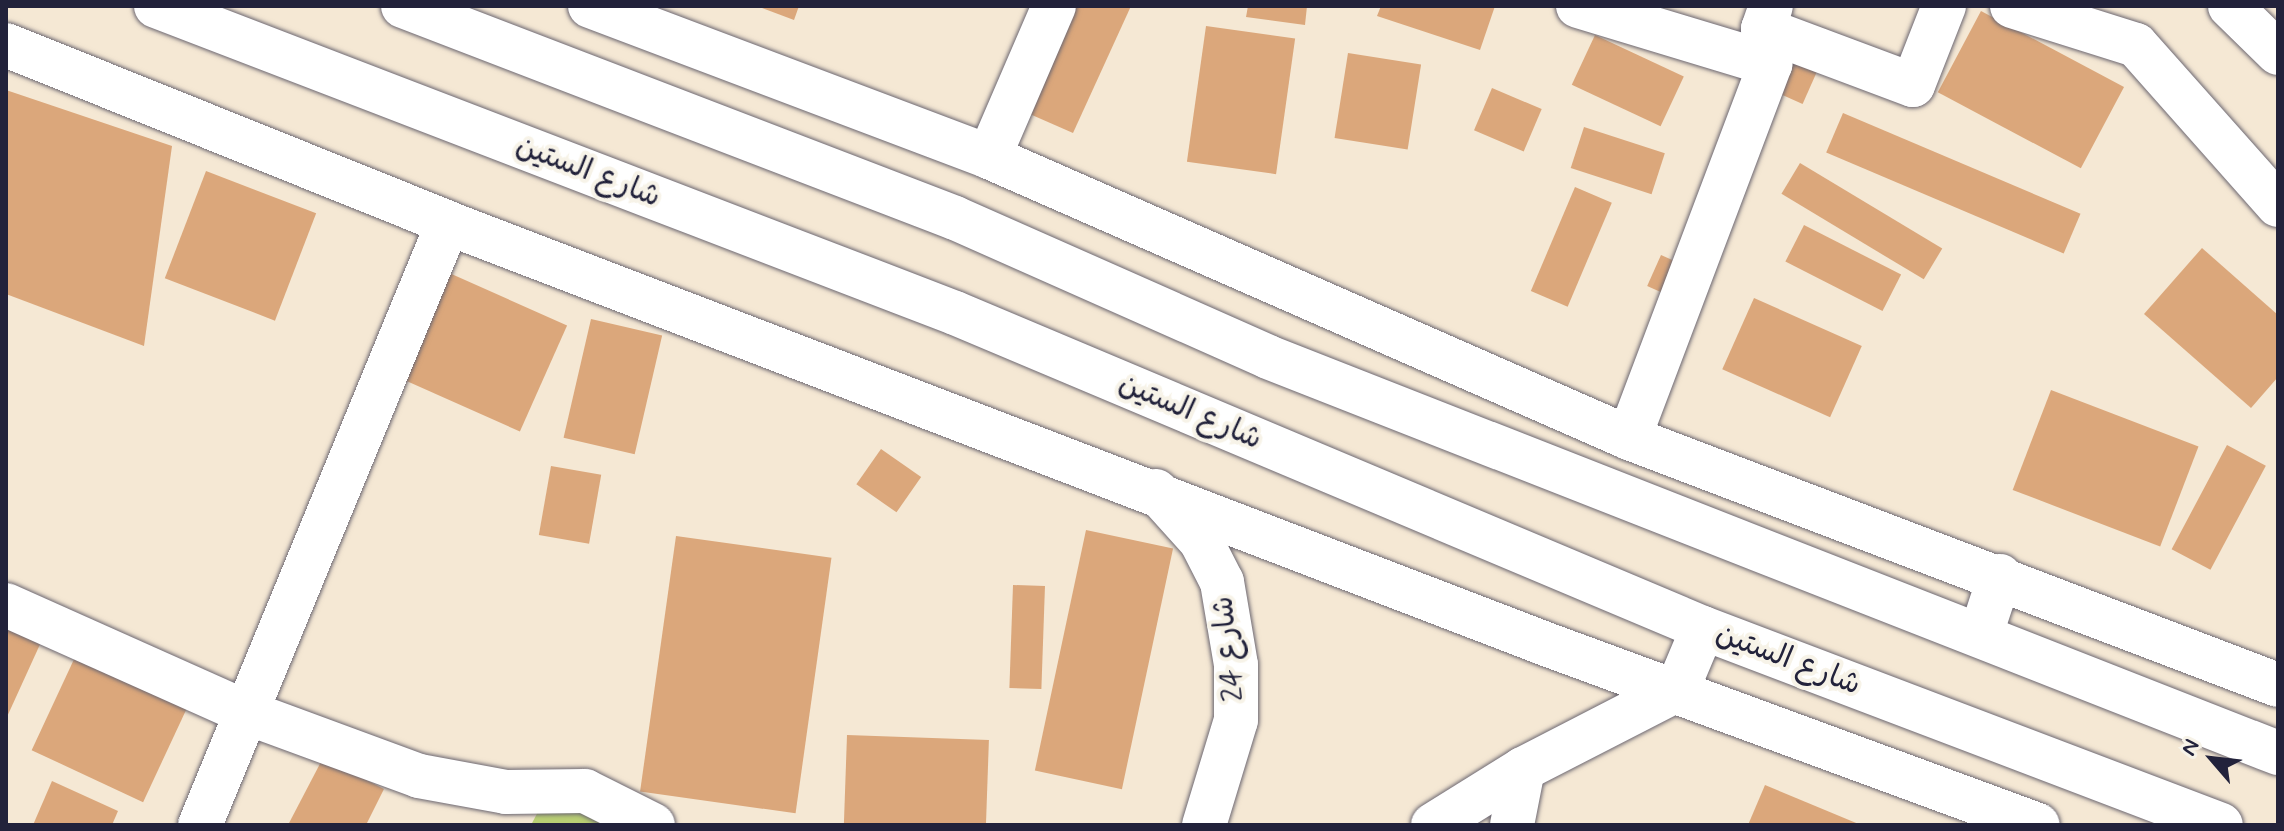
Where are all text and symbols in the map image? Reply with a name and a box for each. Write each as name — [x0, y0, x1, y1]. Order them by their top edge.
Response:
street label: شارع الستين — [511, 128, 665, 216]
street label: شارع الستين — [1113, 366, 1267, 458]
street label: شارع 24 — [1206, 594, 1252, 704]
street label: شارع الستين — [1711, 616, 1865, 704]
north arrow — [2172, 719, 2252, 799]
text: N — [2175, 735, 2207, 761]

